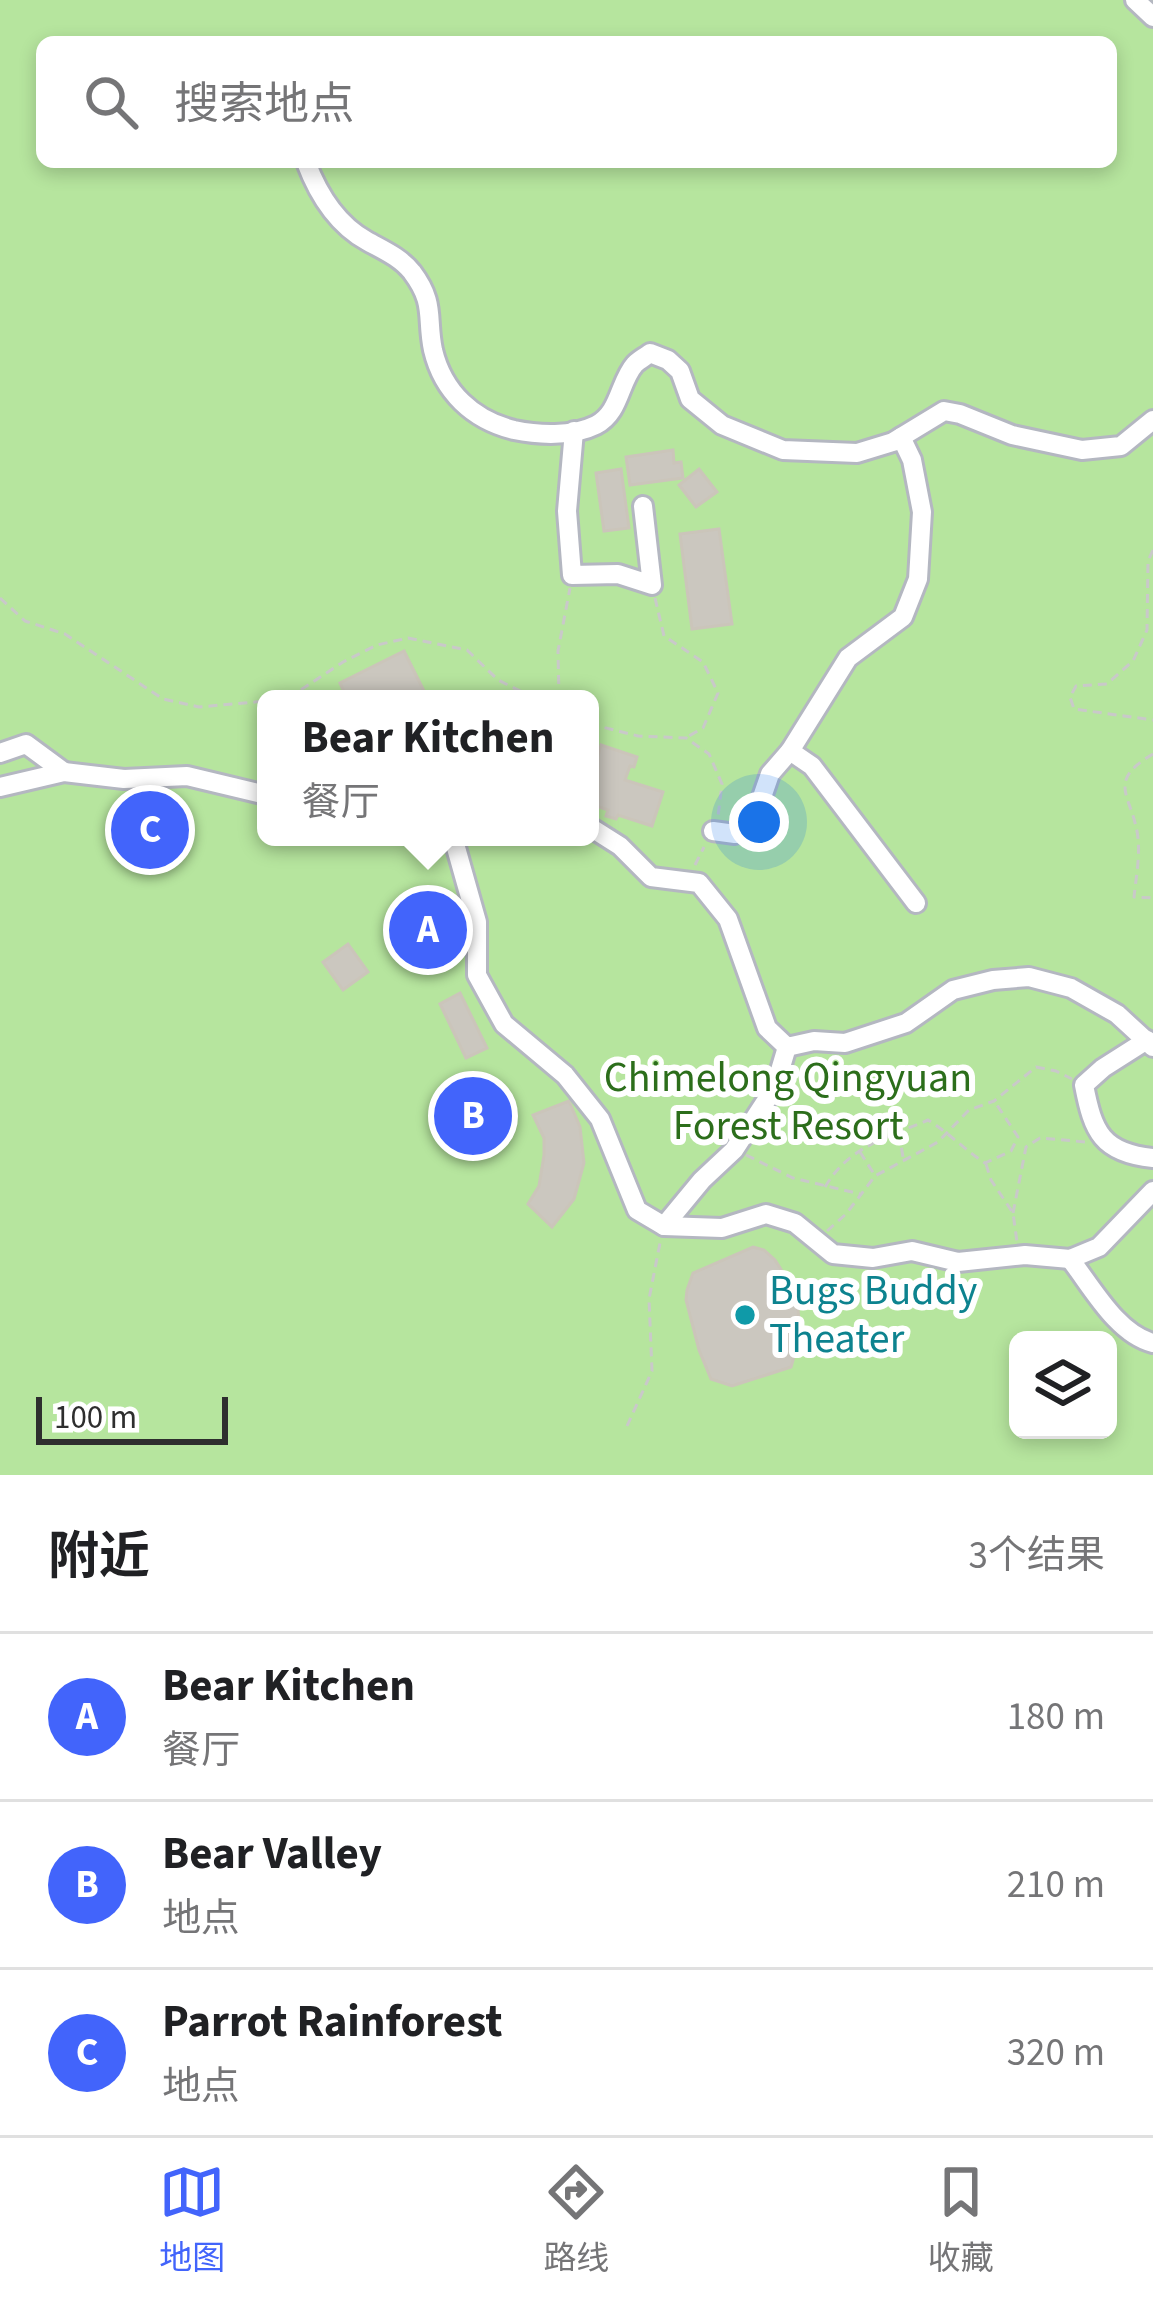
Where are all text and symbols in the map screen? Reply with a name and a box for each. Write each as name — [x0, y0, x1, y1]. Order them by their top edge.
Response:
search box — [36, 36, 1117, 168]
icon: search — [78, 69, 144, 135]
text: 搜索地点 — [174, 73, 354, 137]
popup — [257, 690, 599, 846]
text: Bear Kitchen — [302, 706, 554, 770]
text: 餐厅 — [302, 775, 380, 831]
pin: C — [111, 785, 189, 875]
your location — [729, 792, 789, 852]
pin: A — [389, 885, 467, 975]
park label: Chimelong Qingyuan Forest Resort — [604, 1048, 972, 1156]
pin: B — [434, 1071, 512, 1161]
place label: Bugs Buddy Theater — [769, 1261, 978, 1369]
marker: Bugs Buddy Theater — [732, 1302, 758, 1328]
map controls — [1009, 1331, 1117, 1439]
button: layers — [1009, 1331, 1117, 1439]
scale bar — [36, 1391, 228, 1444]
text: 100 m — [54, 1394, 137, 1441]
text: 附近 — [48, 1521, 150, 1593]
text: 3个结果 — [969, 1528, 1105, 1584]
text: Bear Kitchen — [162, 1654, 415, 1718]
text: A — [76, 1689, 98, 1745]
text: 180 m — [1007, 1689, 1105, 1745]
text: 餐厅 — [162, 1723, 240, 1779]
text: Bear Valley — [162, 1822, 382, 1886]
text: B — [75, 1857, 99, 1913]
text: 210 m — [1007, 1857, 1105, 1913]
text: 地点 — [162, 1891, 240, 1947]
text: Parrot Rainforest — [162, 1990, 502, 2054]
text: C — [76, 2025, 98, 2081]
text: 320 m — [1007, 2025, 1105, 2081]
text: 地点 — [162, 2059, 240, 2115]
tab: 地图 — [159, 2159, 225, 2282]
tab: 路线 — [543, 2159, 609, 2282]
tab: 收藏 — [928, 2159, 994, 2282]

